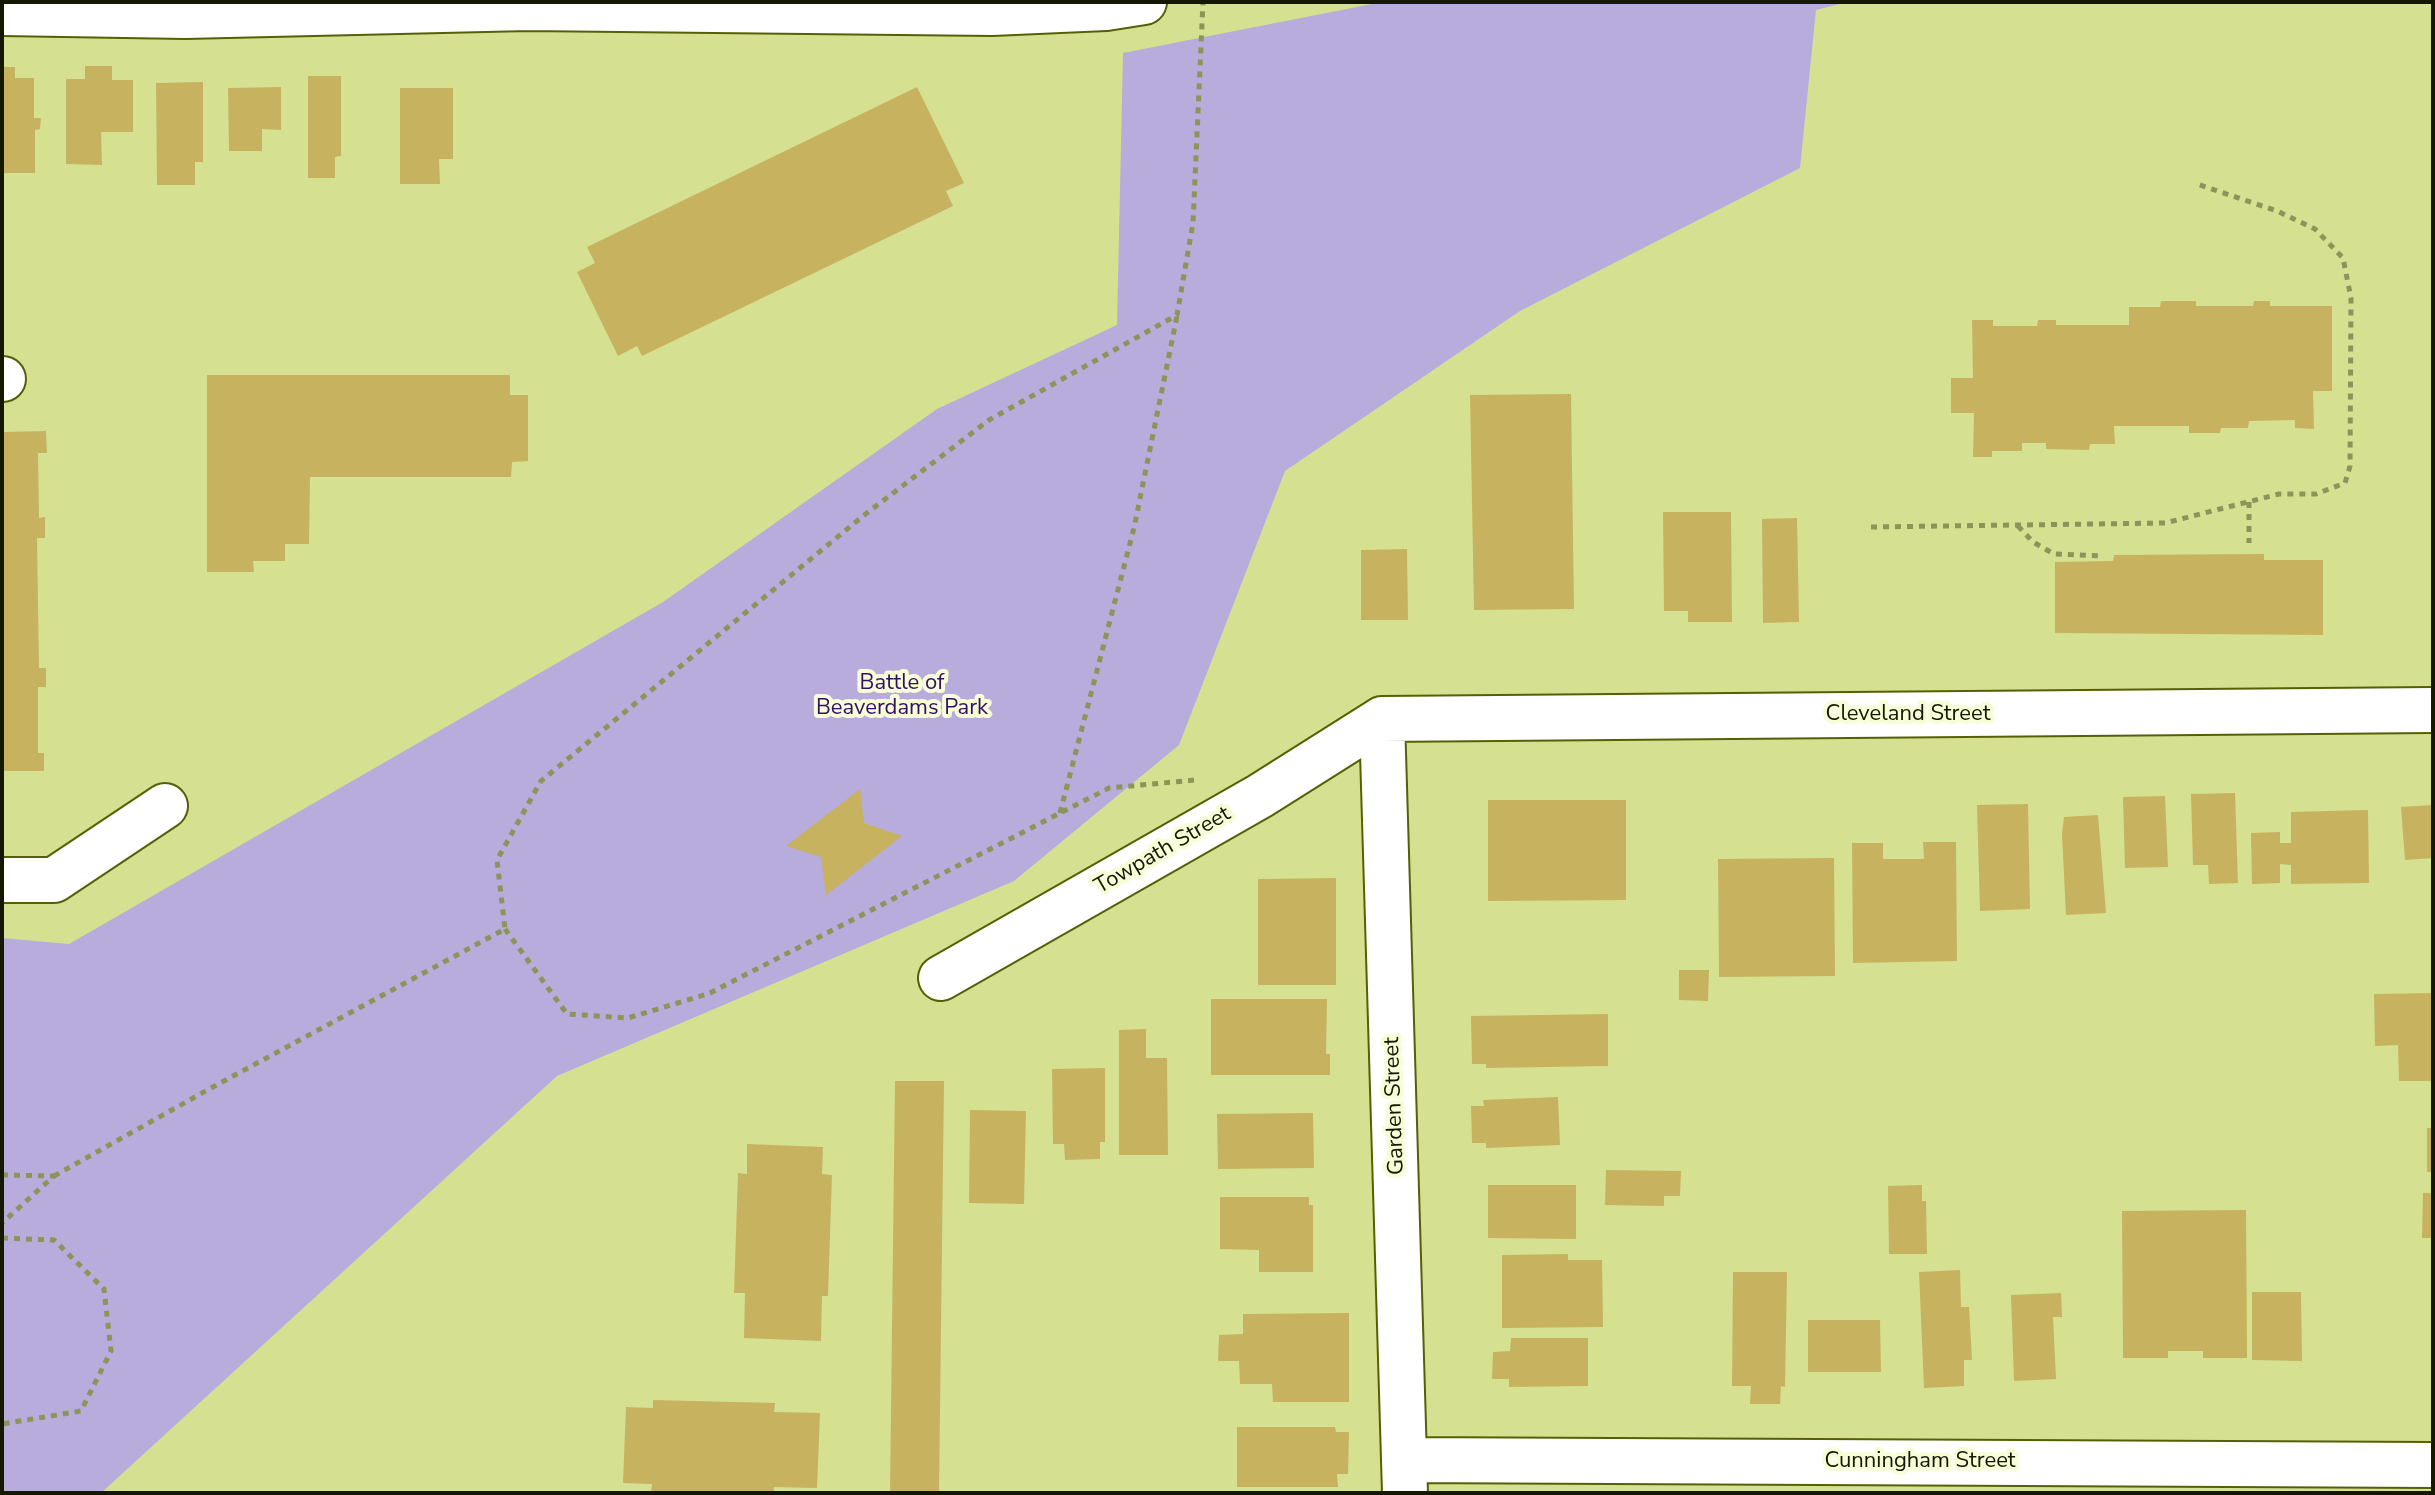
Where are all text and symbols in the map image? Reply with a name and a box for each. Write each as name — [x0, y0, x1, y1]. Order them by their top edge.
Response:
park label: Battle of Beaverdams Park — [816, 671, 988, 722]
street label: Cleveland Street — [1826, 702, 1990, 728]
street label: Towpath Street — [1090, 801, 1236, 901]
street label: Garden Street — [1379, 1037, 1411, 1175]
street label: Cunningham Street — [1824, 1449, 2016, 1475]

